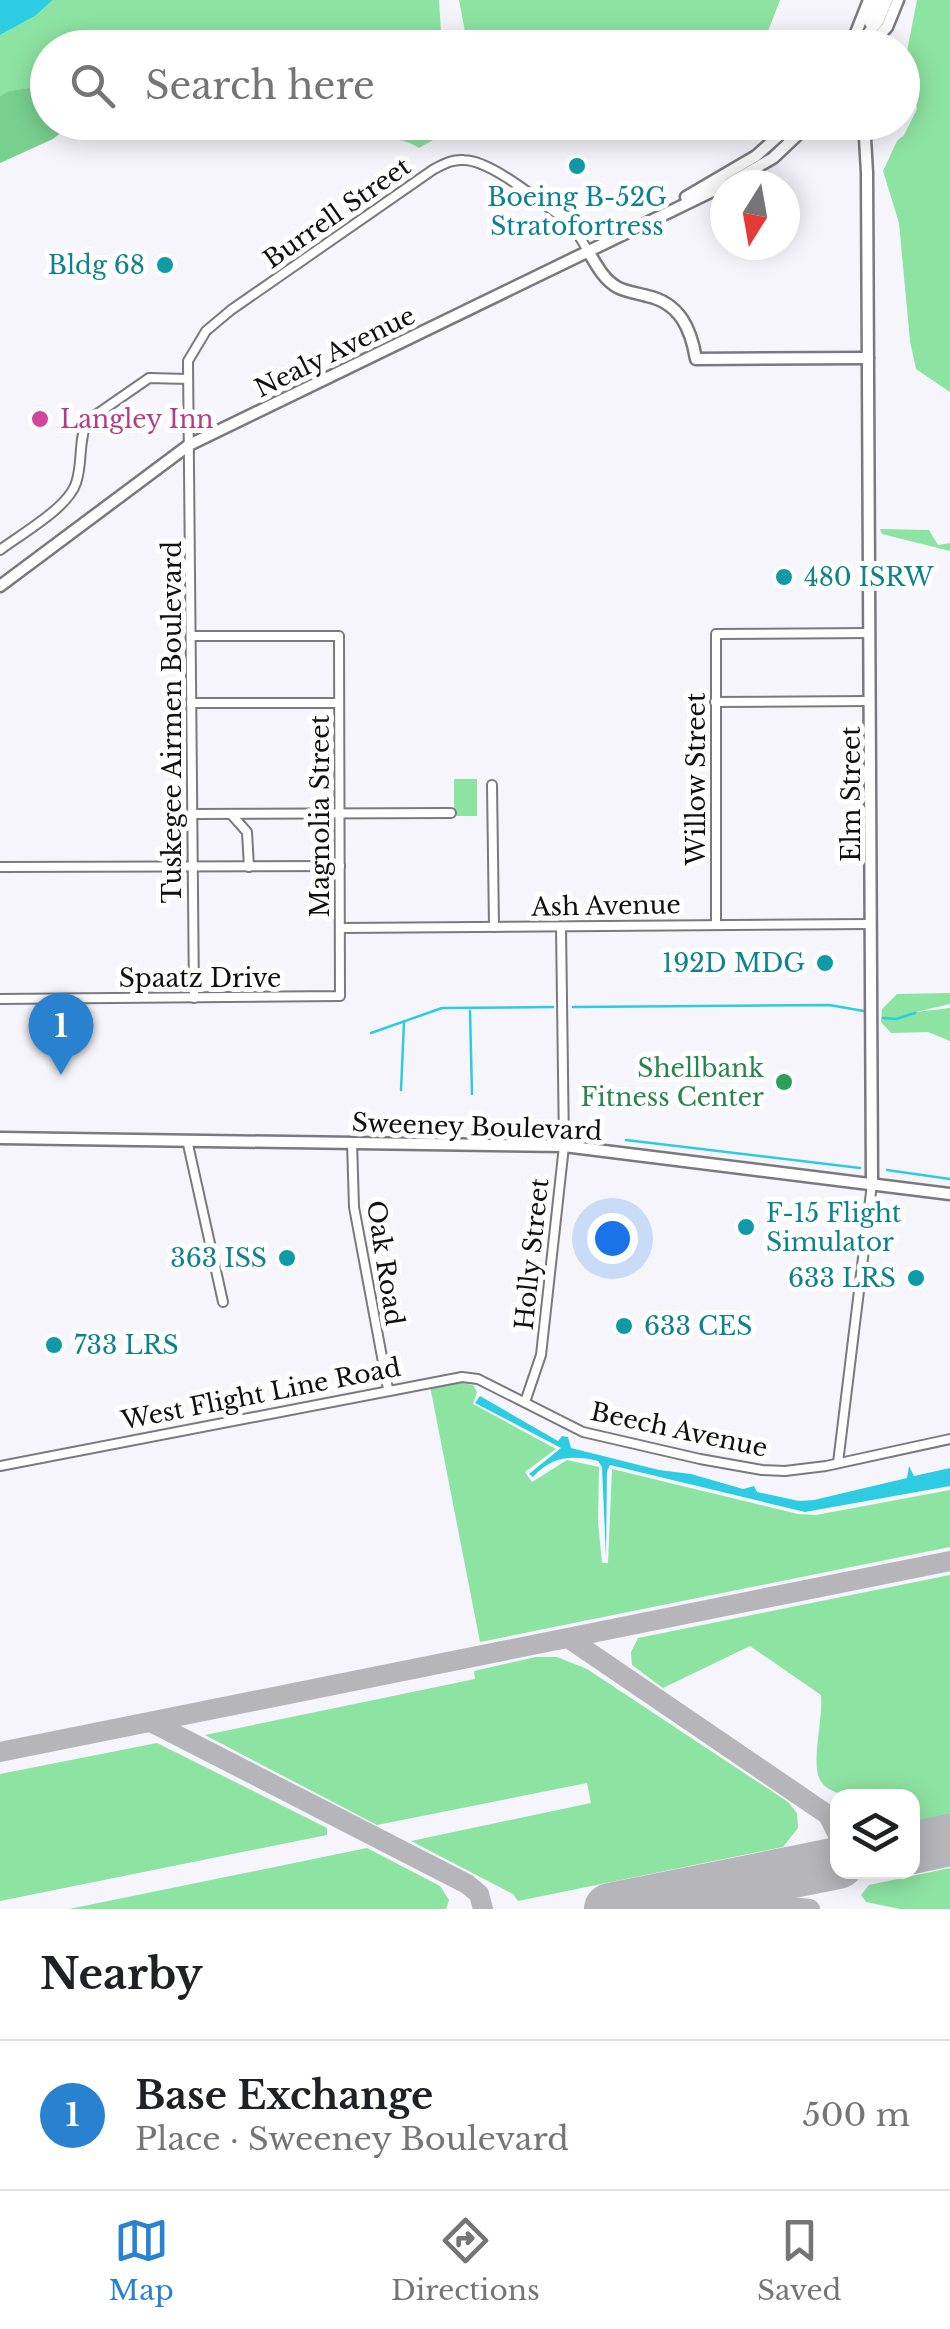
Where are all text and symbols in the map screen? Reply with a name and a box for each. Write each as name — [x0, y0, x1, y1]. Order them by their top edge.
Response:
search box — [30, 30, 920, 140]
icon: search — [65, 58, 120, 113]
text: Search here — [145, 62, 375, 109]
street label: Burrell Street — [258, 151, 417, 275]
marker: Boeing B-52G Stratofortress — [566, 155, 588, 177]
north arrow — [710, 170, 800, 260]
place label: Boeing B-52G Stratofortress — [487, 182, 667, 242]
place label: Bldg 68 — [48, 250, 145, 281]
marker: Bldg 68 — [154, 254, 176, 276]
street label: Nealy Avenue — [250, 300, 420, 404]
place label: Langley Inn — [60, 404, 214, 435]
marker: Langley Inn — [29, 408, 51, 430]
street label: Tuskegee Airmen Boulevard — [157, 541, 188, 903]
place label: 480 ISRW — [804, 562, 934, 593]
marker: 480 ISRW — [773, 566, 795, 588]
street label: Willow Street — [681, 692, 712, 866]
street label: Magnolia Street — [305, 714, 336, 917]
street label: Elm Street — [836, 726, 867, 862]
street label: Ash Avenue — [530, 889, 681, 923]
place label: 192D MDG — [662, 948, 805, 979]
marker: 192D MDG — [814, 952, 836, 974]
street label: Spaatz Drive — [119, 963, 281, 994]
pin: 1 — [28, 992, 94, 1075]
place label: Shellbank Fitness Center — [581, 1053, 765, 1113]
marker: Shellbank Fitness Center — [773, 1071, 795, 1093]
street label: Sweeney Boulevard — [351, 1107, 603, 1147]
street label: Holly Street — [509, 1176, 555, 1331]
street label: Oak Road — [360, 1198, 410, 1328]
place label: F-15 Flight Simulator — [766, 1198, 902, 1258]
your location — [587, 1213, 638, 1264]
marker: F-15 Flight Simulator — [735, 1216, 757, 1238]
place label: 363 ISS — [170, 1243, 267, 1274]
marker: 363 ISS — [276, 1247, 298, 1269]
place label: 633 LRS — [788, 1263, 896, 1294]
marker: 633 LRS — [905, 1267, 927, 1289]
place label: 633 CES — [644, 1311, 752, 1342]
marker: 633 CES — [613, 1315, 635, 1337]
place label: 733 LRS — [74, 1330, 179, 1361]
marker: 733 LRS — [43, 1334, 65, 1356]
street label: West Flight Line Road — [118, 1352, 403, 1436]
street label: Beech Avenue — [588, 1396, 770, 1464]
map controls — [830, 1789, 920, 1879]
button: layers — [830, 1789, 920, 1879]
text: Nearby — [40, 1948, 203, 2000]
text: Base Exchange — [135, 2072, 433, 2119]
text: 1 — [66, 2095, 79, 2135]
text: 500 m — [803, 2095, 910, 2135]
text: Place · Sweeney Boulevard — [135, 2119, 569, 2159]
tab: Map — [109, 2213, 174, 2308]
tab: Directions — [391, 2213, 540, 2308]
tab: Saved — [757, 2213, 841, 2308]

